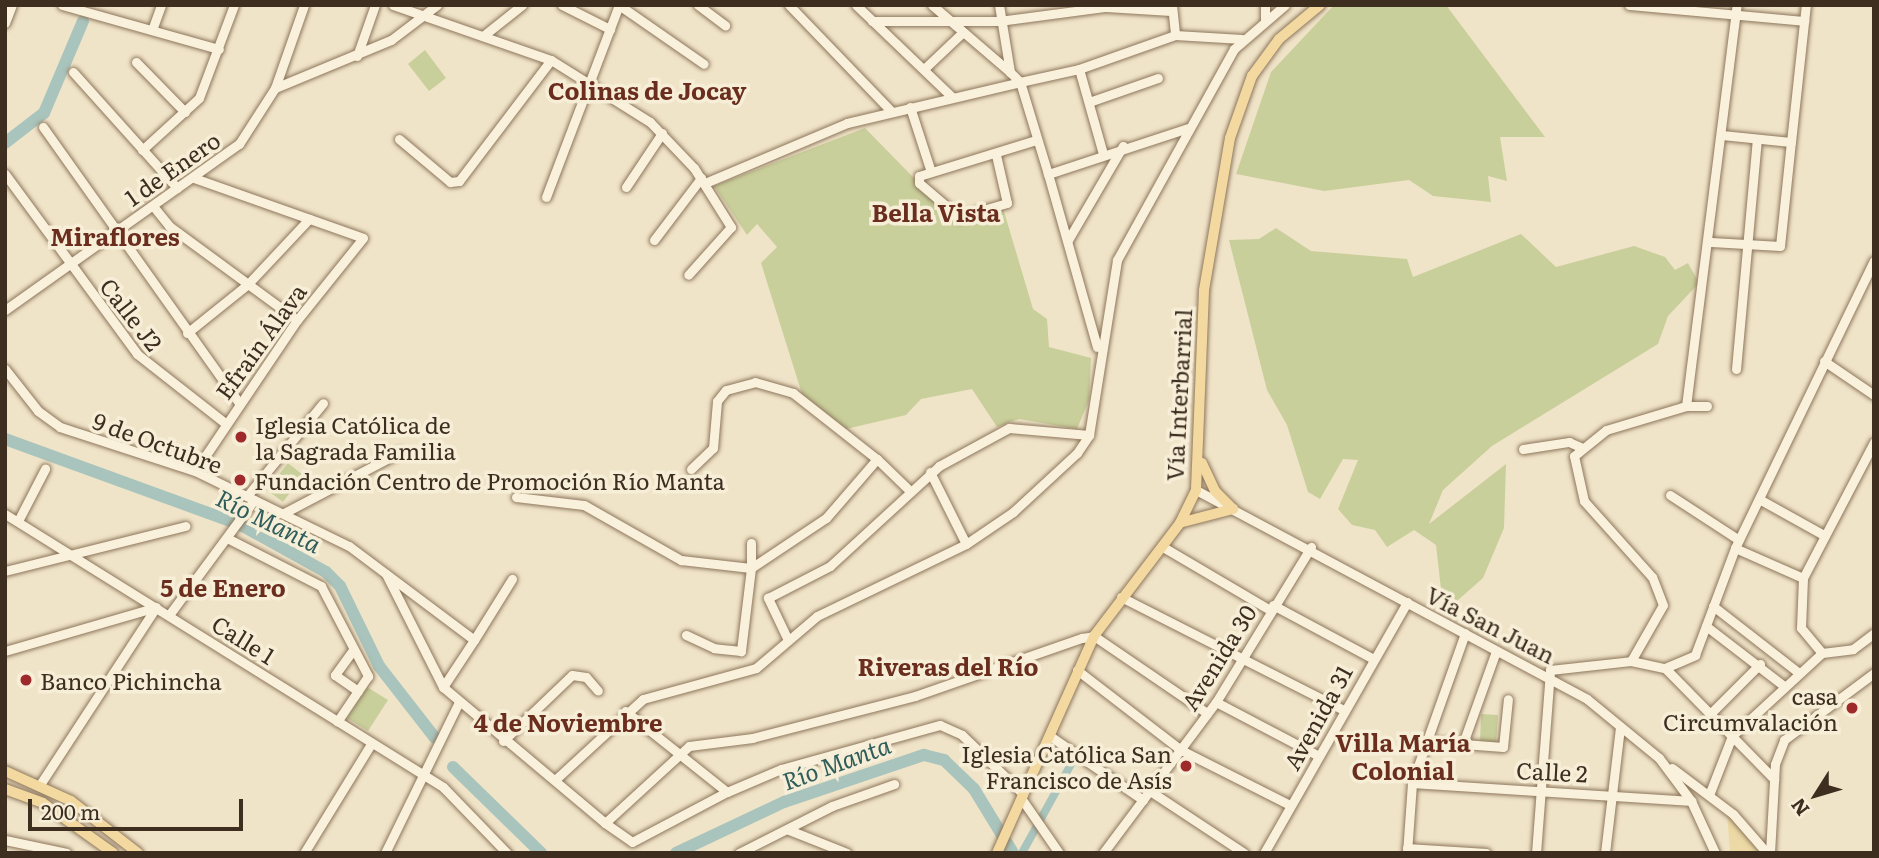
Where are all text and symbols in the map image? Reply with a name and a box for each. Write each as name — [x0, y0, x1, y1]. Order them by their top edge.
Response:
district label: Colinas de Jocay — [548, 76, 746, 104]
street label: 1 de Enero — [119, 125, 225, 211]
district label: Bella Vista — [872, 198, 1000, 226]
district label: Miraflores — [50, 222, 180, 250]
street label: Calle J2 — [95, 272, 169, 356]
street label: Efraín Álava — [209, 278, 311, 404]
street label: Vía Interbarrial — [1160, 308, 1196, 482]
street label: 9 de Octubre — [90, 406, 226, 478]
place label: Iglesia Católica de la Sagrada Familia — [255, 410, 456, 464]
marker: Iglesia Católica de la Sagrada Familia — [233, 429, 249, 445]
place label: Fundación Centro de Promoción Río Manta — [254, 466, 725, 494]
marker: Fundación Centro de Promoción Río Manta — [232, 472, 248, 488]
water label: Río Manta — [212, 482, 326, 558]
district label: 5 de Enero — [160, 573, 286, 601]
street label: Vía San Juan — [1422, 580, 1560, 668]
street label: Avenida 30 — [1175, 599, 1261, 715]
street label: Calle 1 — [207, 609, 281, 669]
district label: Riveras del Río — [857, 652, 1039, 680]
street label: Avenida 31 — [1277, 660, 1357, 774]
place label: Banco Pichincha — [40, 666, 222, 694]
marker: Banco Pichincha — [18, 672, 34, 688]
place label: casa Circumvalación — [1663, 681, 1838, 735]
marker: casa Circumvalación — [1844, 700, 1860, 716]
district label: 4 de Noviembre — [473, 708, 663, 736]
district label: Villa María Colonial — [1335, 728, 1471, 784]
water label: Río Manta — [778, 729, 894, 795]
place label: Iglesia Católica San Francisco de Asís — [961, 739, 1172, 793]
street label: Calle 2 — [1516, 755, 1588, 787]
marker: Iglesia Católica San Francisco de Asís — [1178, 758, 1194, 774]
north arrow — [1781, 760, 1851, 830]
scale bar — [32, 784, 247, 828]
text: N — [1783, 793, 1815, 822]
text: 200 m — [41, 795, 101, 826]

